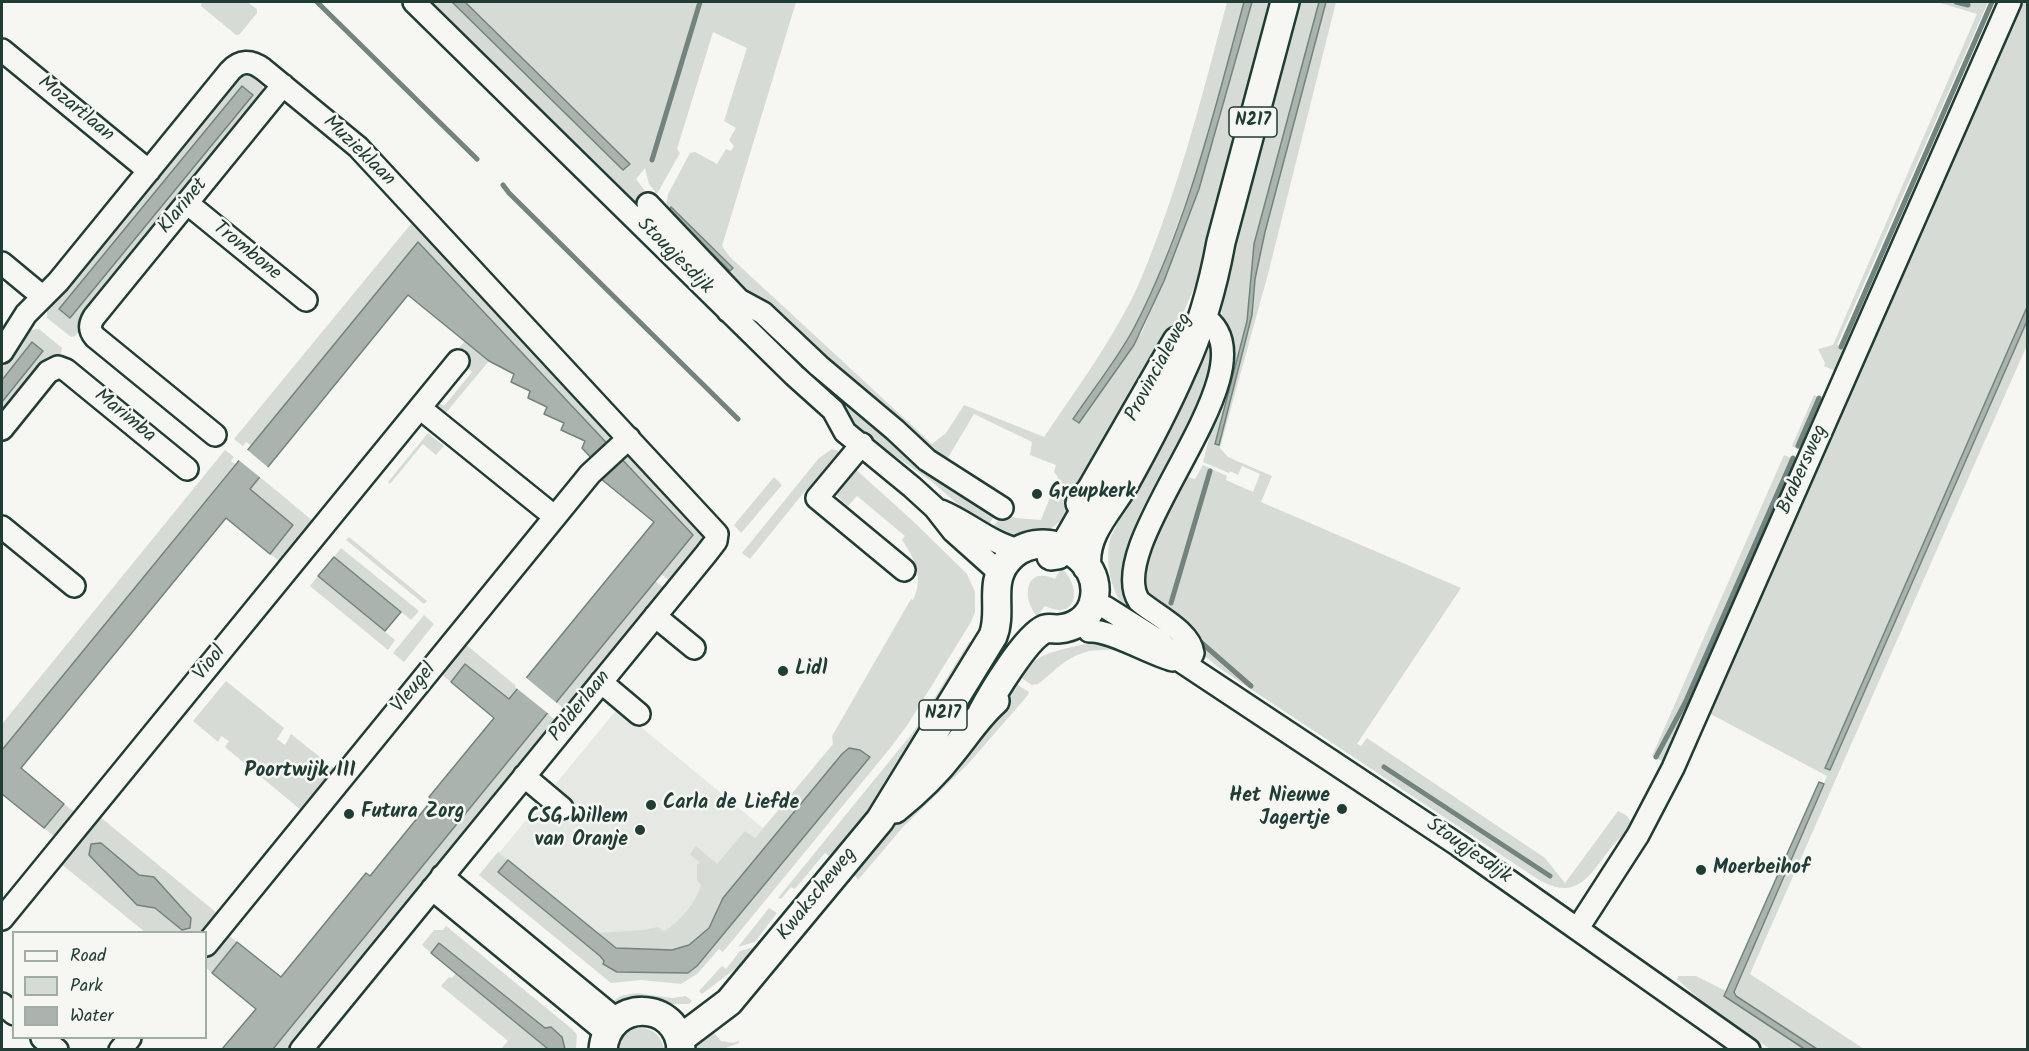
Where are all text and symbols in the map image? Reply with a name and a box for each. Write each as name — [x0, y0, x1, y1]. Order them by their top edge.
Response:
street label: Mozartlaan — [32, 72, 118, 148]
road number: N217 — [1229, 107, 1277, 137]
street label: Muzieklaan — [317, 112, 399, 192]
street label: Klarinet — [154, 174, 214, 240]
street label: Stougjesdijk — [631, 214, 717, 300]
street label: Trombone — [207, 217, 285, 287]
street label: Provincialeweg — [1121, 310, 1199, 426]
street label: Marimba — [88, 385, 160, 449]
street label: Brabersweg — [1774, 422, 1834, 518]
place label: Greupkerk — [1049, 482, 1135, 506]
marker: Greupkerk — [1030, 487, 1044, 501]
street label: Viool — [190, 642, 232, 686]
street label: Vleugel — [388, 659, 442, 719]
place label: Lidl — [795, 659, 827, 683]
marker: Lidl — [776, 664, 790, 678]
street label: Polderlaan — [545, 667, 617, 747]
road number: N217 — [919, 700, 967, 730]
district label: Poortwijk III — [244, 759, 356, 785]
place label: Het Nieuwe Jagertje — [1229, 786, 1330, 833]
place label: Carla de Liefde — [663, 793, 799, 817]
marker: Carla de Liefde — [644, 798, 658, 812]
place label: Futura Zorg — [361, 802, 464, 826]
marker: Het Nieuwe Jagertje — [1335, 802, 1349, 816]
marker: Futura Zorg — [342, 807, 356, 821]
place label: CSG Willem van Oranje — [527, 807, 628, 854]
street label: Stougjesdijk — [1421, 814, 1515, 890]
marker: CSG Willem van Oranje — [633, 823, 647, 837]
street label: Kwakscheweg — [773, 843, 863, 947]
place label: Moerbeihof — [1713, 858, 1810, 882]
marker: Moerbeihof — [1694, 863, 1708, 877]
legend — [12, 931, 207, 1039]
text: Road — [70, 942, 106, 971]
text: Park — [70, 972, 103, 1001]
text: Water — [70, 1002, 114, 1031]

